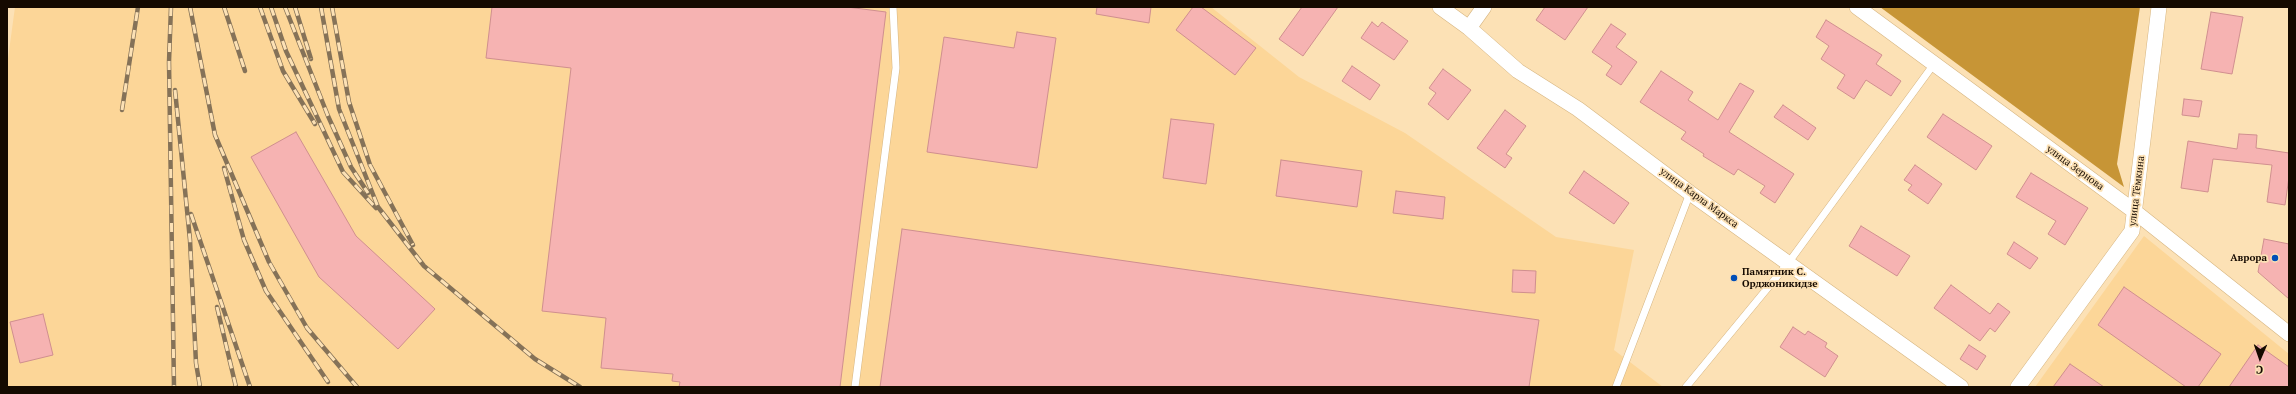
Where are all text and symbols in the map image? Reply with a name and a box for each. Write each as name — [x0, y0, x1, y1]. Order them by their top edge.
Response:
street label: улица Зернова — [2044, 143, 2106, 193]
street label: улица Тёмкина — [2127, 155, 2147, 227]
street label: улица Карла Маркса — [1657, 165, 1741, 231]
place label: Аврора — [2230, 252, 2267, 264]
marker: Аврора — [2270, 253, 2280, 263]
place label: Памятник С. Орджоникидзе — [1742, 266, 1818, 290]
marker: Памятник С. Орджоникидзе — [1729, 273, 1739, 283]
north arrow — [2240, 338, 2280, 378]
text: С — [2256, 363, 2263, 377]

